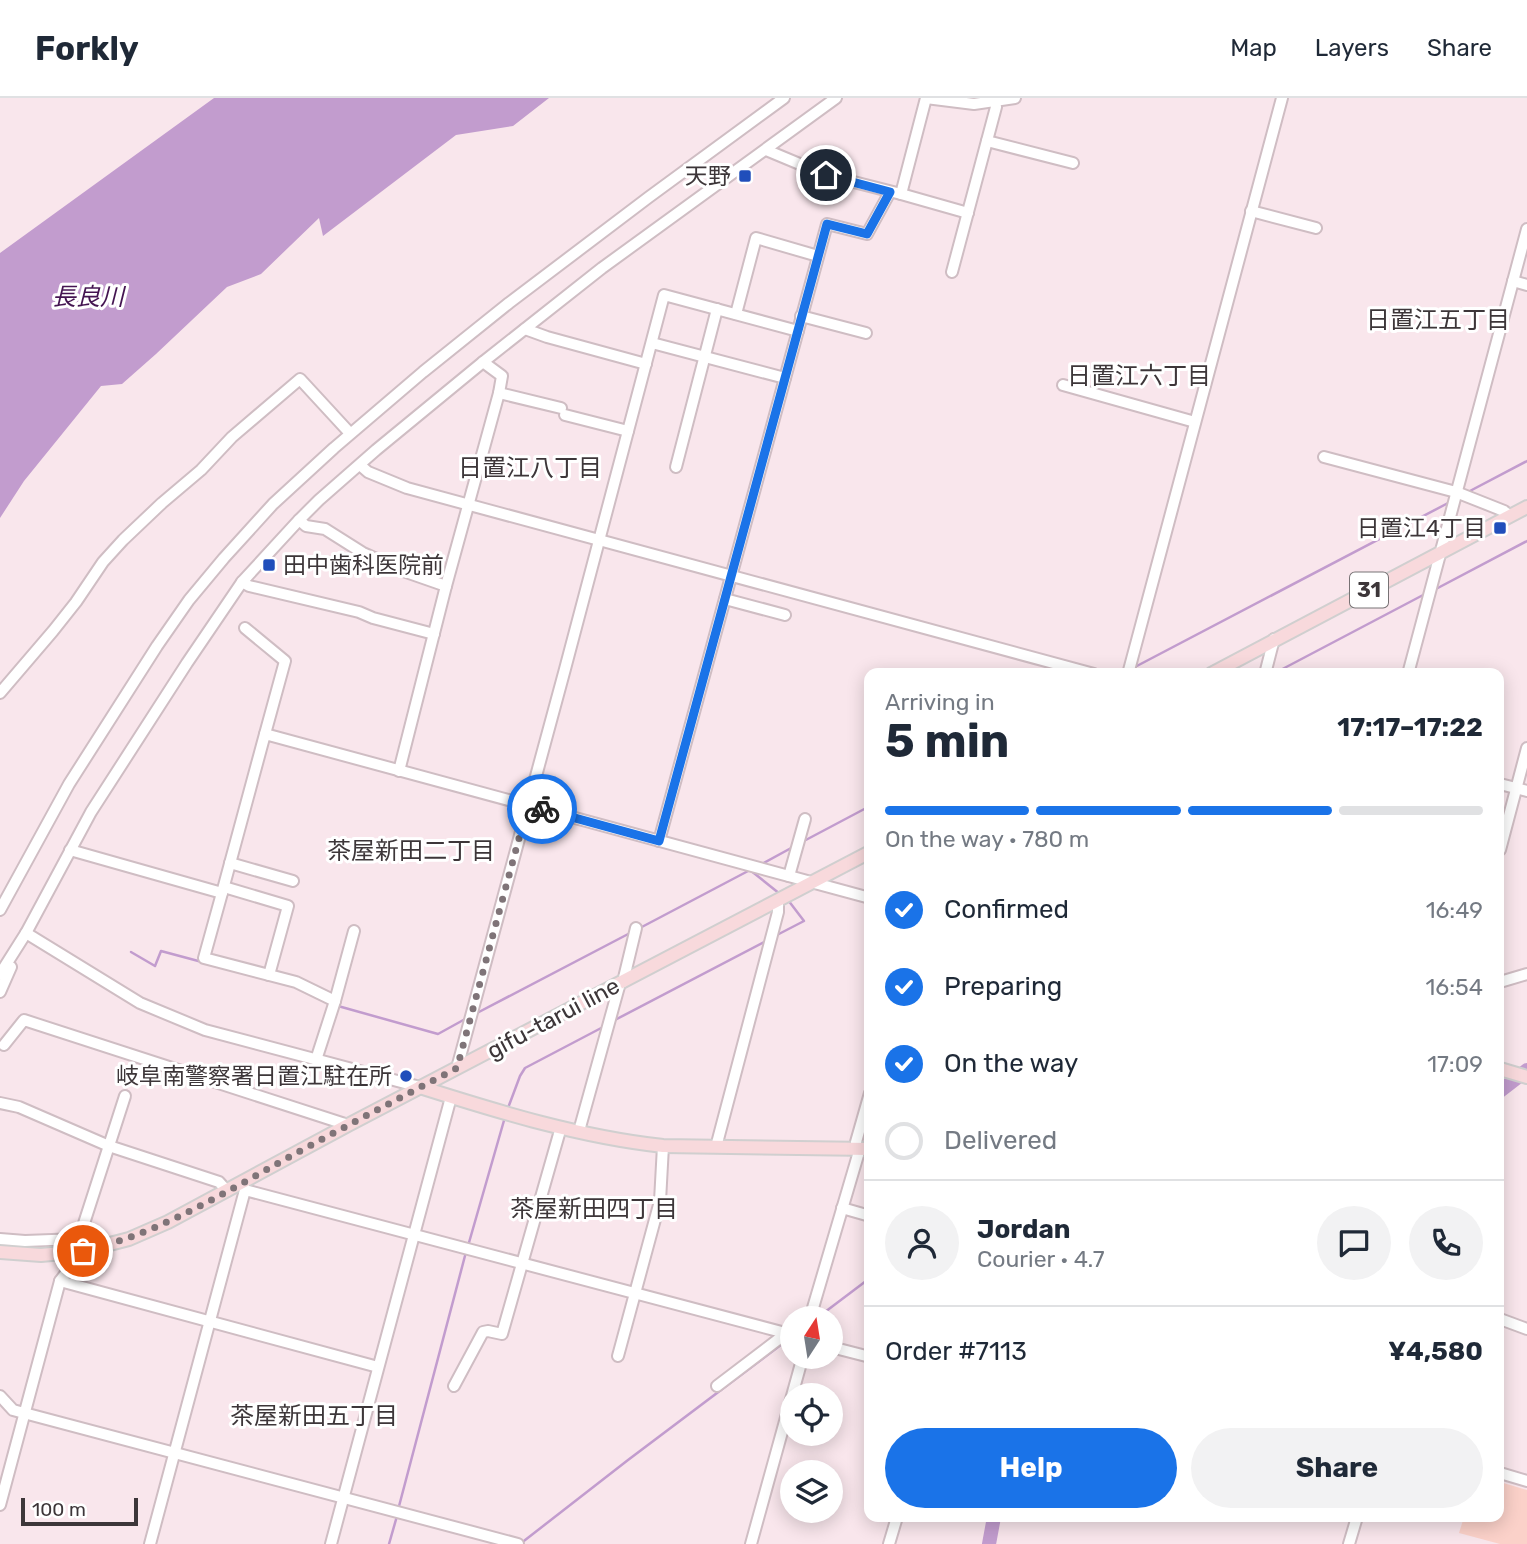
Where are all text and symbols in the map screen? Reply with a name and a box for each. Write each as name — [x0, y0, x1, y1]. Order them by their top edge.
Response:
text: Forkly — [35, 29, 139, 68]
text: Map — [1230, 34, 1277, 62]
text: Layers — [1315, 34, 1389, 62]
text: Share — [1427, 34, 1492, 62]
pin — [796, 145, 856, 205]
icon: home — [807, 156, 845, 194]
place label: 天野 — [685, 162, 731, 190]
marker: 天野 — [737, 168, 753, 184]
water label: 長良川 — [52, 283, 127, 311]
district label: 日置江五丁目 — [1366, 306, 1510, 334]
district label: 日置江六丁目 — [1067, 362, 1211, 390]
district label: 日置江八丁目 — [458, 454, 602, 482]
place label: 日置江4丁目 — [1357, 514, 1486, 542]
marker: 日置江4丁目 — [1492, 520, 1508, 536]
place label: 田中歯科医院前 — [283, 551, 444, 579]
marker: 田中歯科医院前 — [261, 557, 277, 573]
road number: 31 — [1350, 573, 1388, 608]
text: Arriving in — [885, 688, 995, 716]
text: 17:17–17:22 — [1337, 712, 1483, 743]
text: 5 min — [885, 714, 1009, 769]
courier — [507, 774, 577, 844]
icon: bike — [523, 790, 561, 828]
text: On the way · 780 m — [885, 825, 1089, 853]
district label: 茶屋新田二丁目 — [327, 837, 495, 865]
icon: check — [885, 891, 923, 929]
text: Confirmed — [944, 894, 1069, 925]
text: 16:49 — [1426, 896, 1483, 924]
icon: check — [885, 968, 923, 1006]
street label: gifu-tarui line — [482, 971, 624, 1065]
text: Preparing — [944, 971, 1062, 1002]
text: 16:54 — [1425, 973, 1483, 1001]
icon: check — [885, 1045, 923, 1083]
text: On the way — [944, 1048, 1078, 1079]
text: 17:09 — [1427, 1050, 1483, 1078]
place label: 岐阜南警察署日置江駐在所 — [116, 1062, 392, 1090]
marker: 岐阜南警察署日置江駐在所 — [398, 1068, 414, 1084]
text: Delivered — [944, 1125, 1057, 1156]
district label: 茶屋新田四丁目 — [510, 1195, 678, 1223]
button: person — [885, 1206, 959, 1280]
button: chat — [1317, 1206, 1391, 1280]
button: phone — [1409, 1206, 1483, 1280]
text: Jordan — [977, 1214, 1070, 1245]
pin — [53, 1221, 113, 1281]
icon: bag — [64, 1232, 102, 1270]
text: Courier · 4.7 — [977, 1245, 1104, 1273]
north arrow — [780, 1306, 844, 1368]
map controls — [780, 1306, 843, 1523]
text: Order #7113 — [885, 1336, 1027, 1367]
text: ¥4,580 — [1388, 1336, 1483, 1367]
button: locate — [780, 1383, 843, 1446]
district label: 茶屋新田五丁目 — [230, 1402, 398, 1430]
button: Help — [885, 1428, 1177, 1508]
button: Share — [1191, 1428, 1483, 1508]
button: layers — [780, 1460, 843, 1523]
scale bar — [21, 1495, 138, 1527]
text: 100 m — [32, 1498, 86, 1521]

